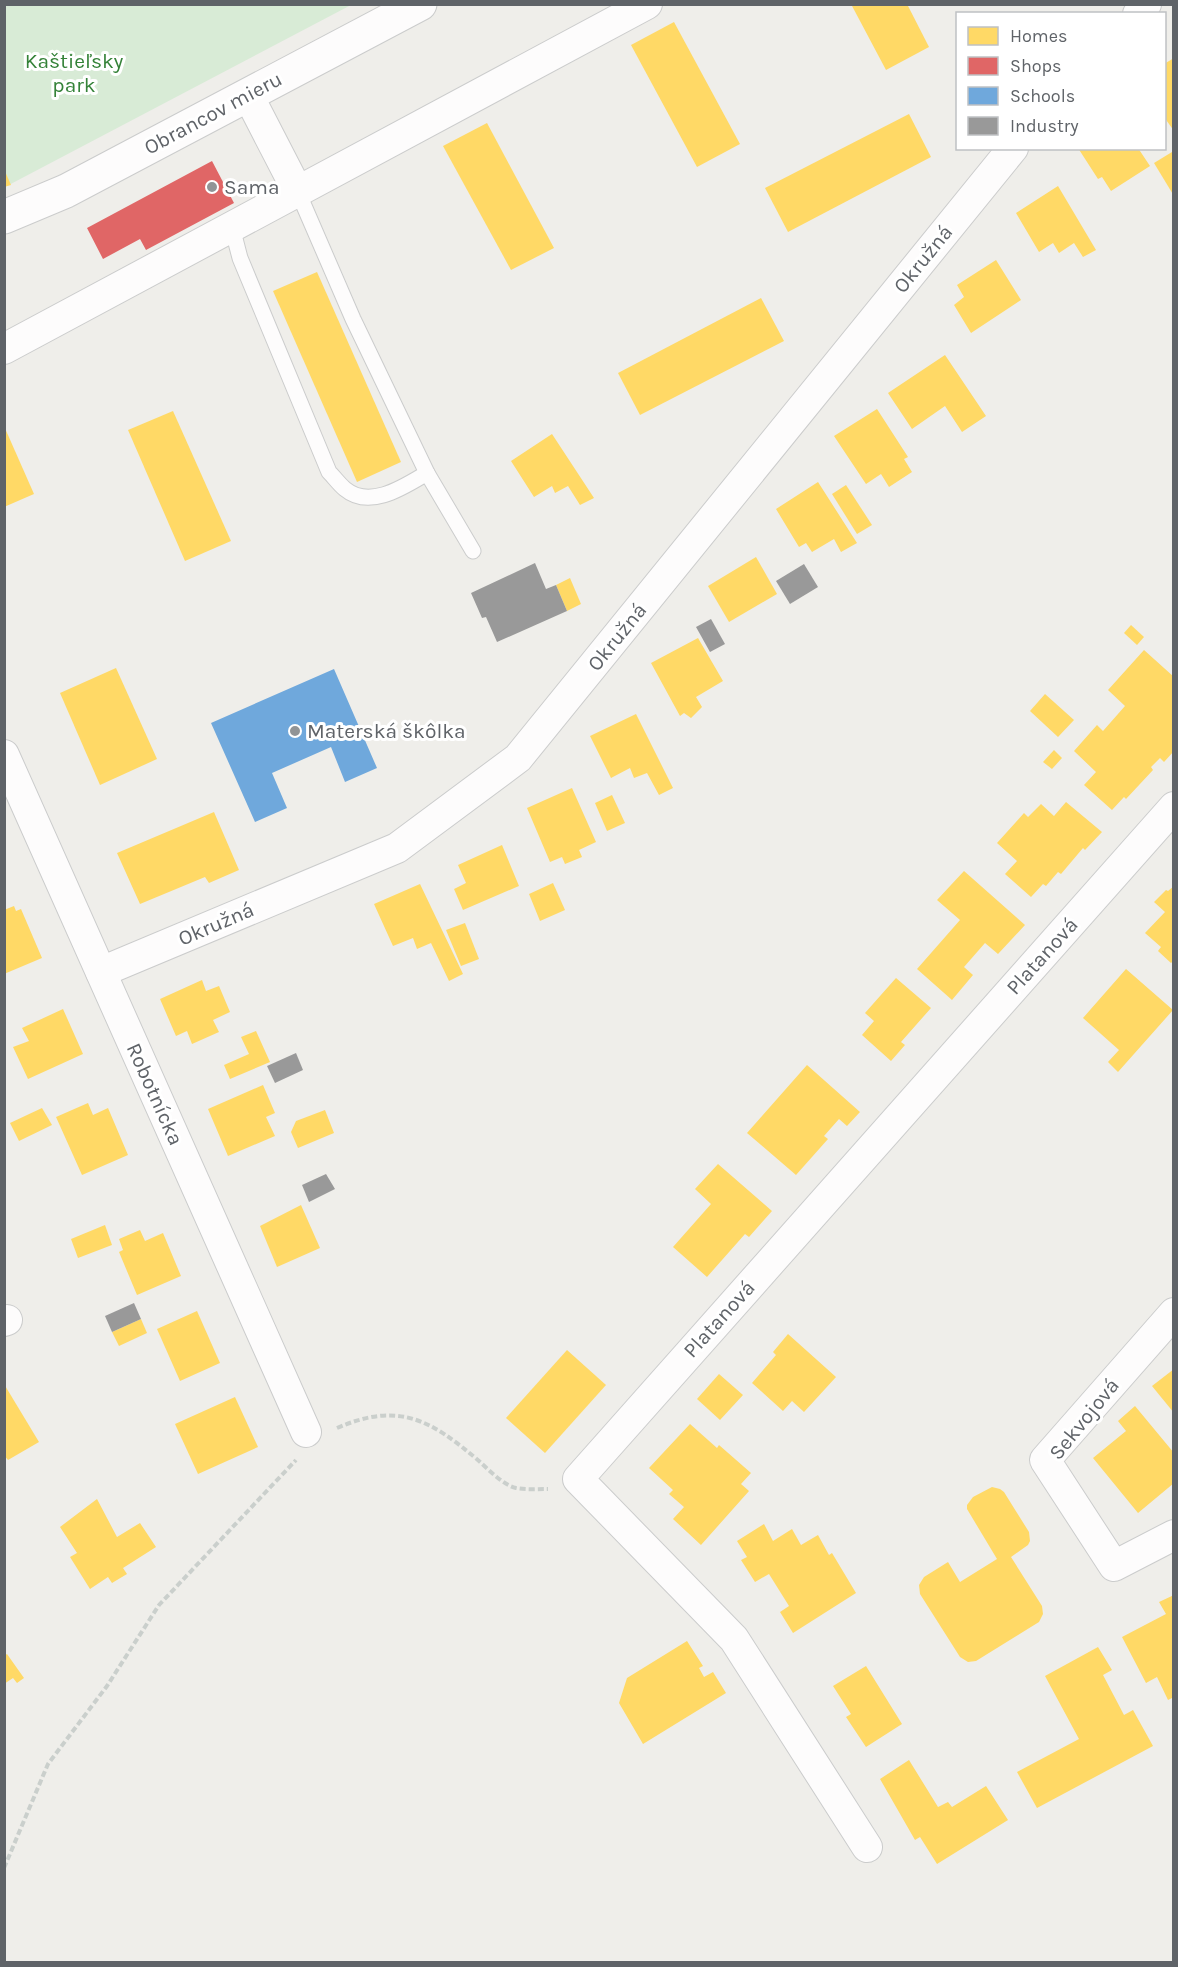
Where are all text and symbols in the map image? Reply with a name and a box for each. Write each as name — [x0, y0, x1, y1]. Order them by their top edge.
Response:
legend — [956, 12, 1166, 150]
text: Homes — [1010, 25, 1067, 47]
park label: Kaštieľsky park — [25, 49, 123, 97]
text: Shops — [1010, 55, 1062, 77]
street label: Obrancov mieru — [140, 67, 286, 159]
text: Schools — [1010, 85, 1075, 107]
text: Industry — [1010, 115, 1079, 137]
place label: Sama — [224, 175, 279, 199]
marker: Sama — [205, 180, 219, 194]
street label: Okružná — [889, 220, 957, 298]
street label: Okružná — [583, 598, 651, 676]
place label: Materská škôlka — [307, 719, 466, 743]
marker: Materská škôlka — [288, 724, 302, 738]
street label: Okružná — [175, 897, 257, 951]
street label: Platanová — [1001, 913, 1083, 999]
street label: Robotnícka — [122, 1039, 188, 1149]
street label: Platanová — [678, 1276, 760, 1362]
street label: Sekvojová — [1044, 1374, 1124, 1464]

